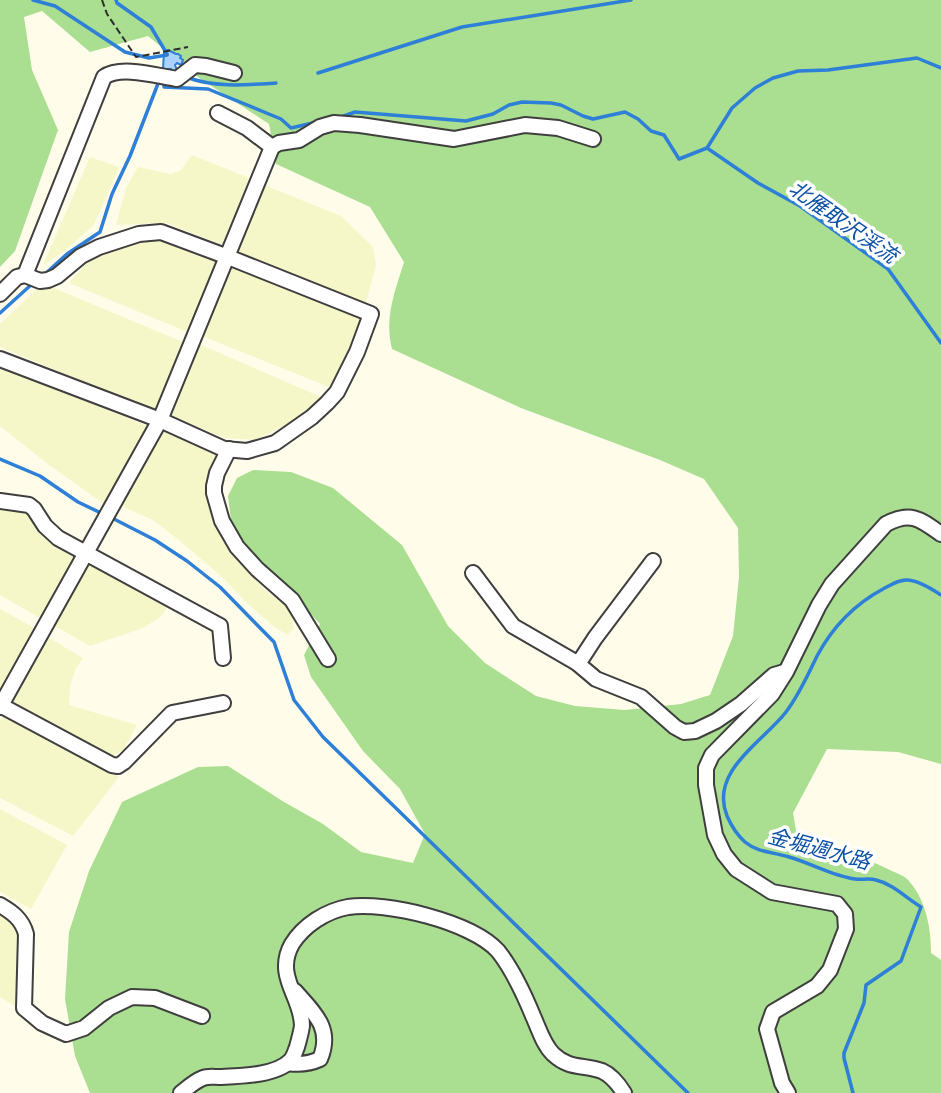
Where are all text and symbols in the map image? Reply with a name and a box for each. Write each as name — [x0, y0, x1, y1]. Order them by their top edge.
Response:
water label: 北雁取沢渓流 — [784, 175, 905, 271]
water label: 金堀週水路 — [765, 823, 875, 876]

